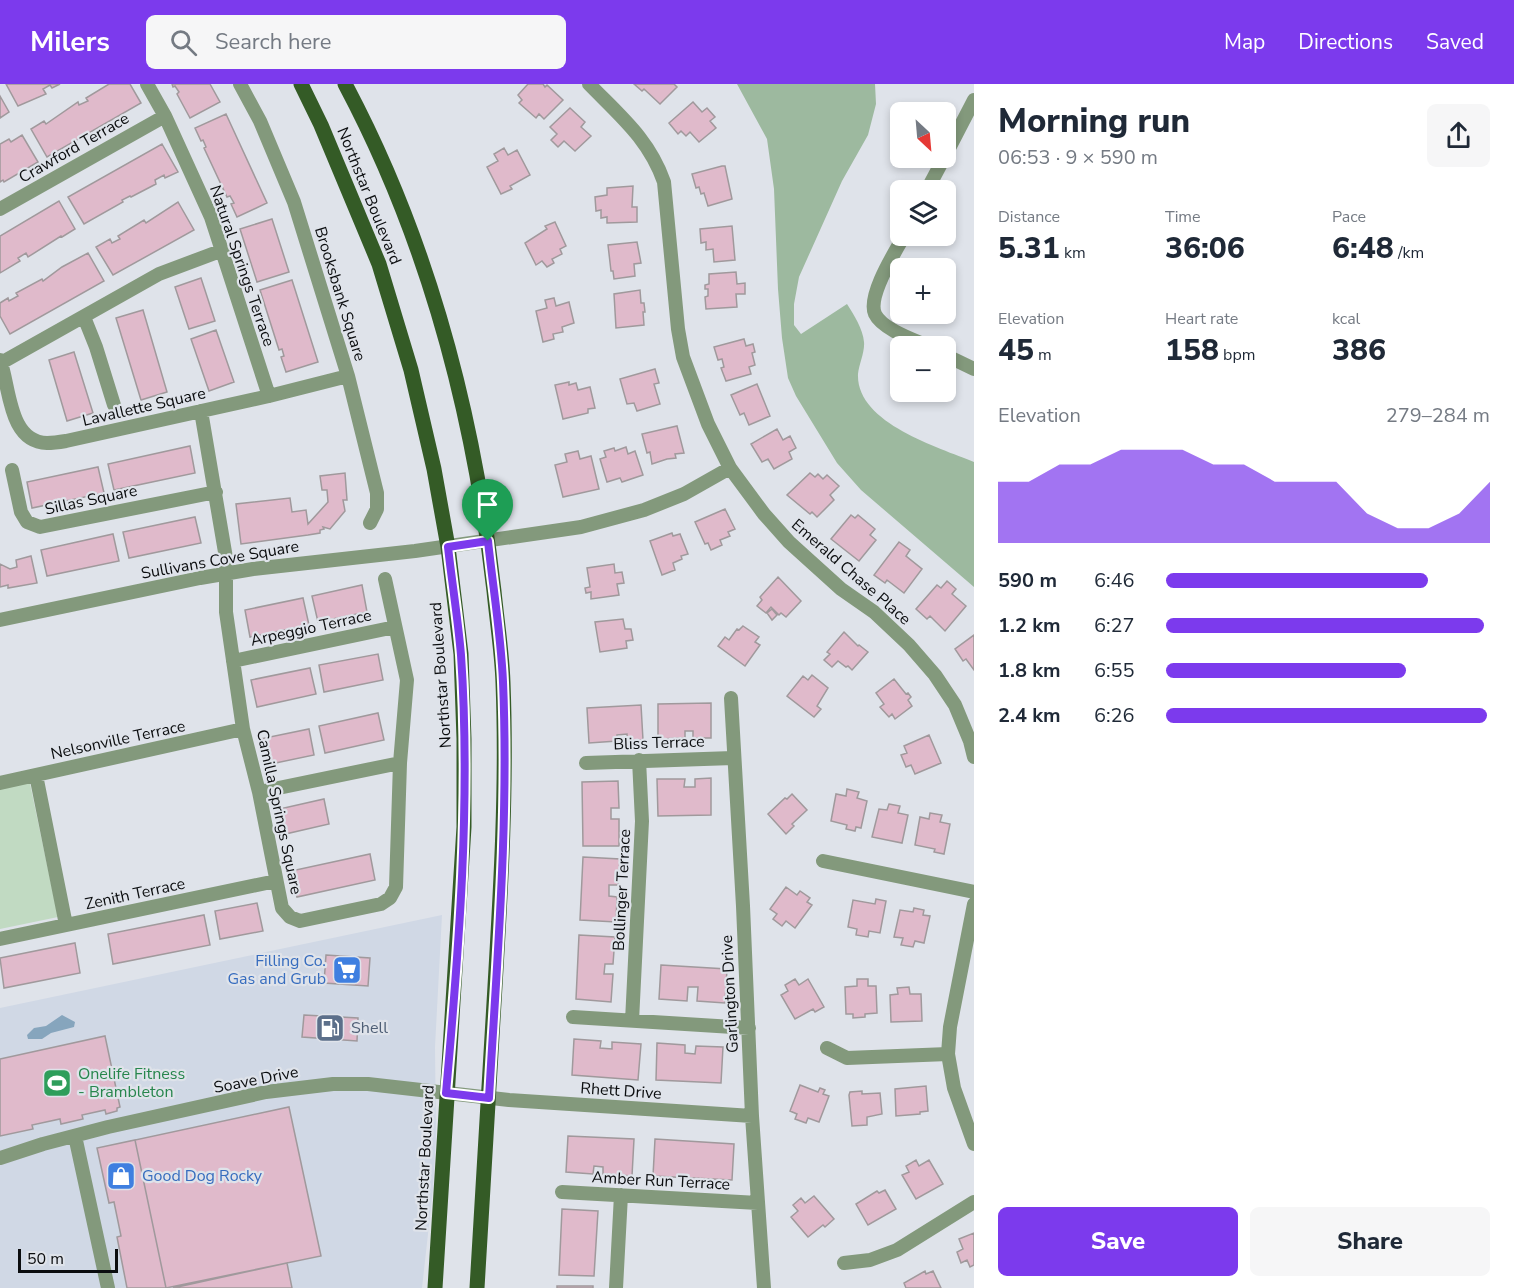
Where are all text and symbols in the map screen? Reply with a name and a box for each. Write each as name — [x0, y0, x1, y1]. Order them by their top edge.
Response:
search box — [146, 15, 566, 69]
text: Milers — [30, 23, 110, 61]
icon: search — [167, 26, 200, 59]
text: Search here — [215, 27, 332, 57]
text: Map — [1224, 28, 1265, 56]
text: Directions — [1298, 28, 1393, 56]
text: Saved — [1426, 28, 1484, 56]
text: Morning run — [998, 99, 1190, 144]
north arrow — [890, 102, 956, 168]
map controls — [890, 102, 956, 402]
button: share — [1427, 104, 1490, 167]
street label: Crawford Terrace — [15, 107, 133, 189]
street label: Northstar Boulevard — [331, 124, 407, 268]
text: 06:53 · 9 × 590 m — [998, 144, 1158, 171]
button: layers — [890, 180, 956, 246]
street label: Natural Springs Terrace — [204, 182, 280, 350]
text: Distance — [998, 206, 1060, 228]
text: Time — [1165, 206, 1201, 228]
text: Pace — [1332, 206, 1366, 228]
street label: Brooksbank Square — [309, 224, 371, 364]
text: 5.31 — [998, 228, 1060, 269]
text: 36:06 — [1165, 228, 1245, 269]
text: 6:48 — [1332, 228, 1394, 269]
text: km — [1060, 242, 1086, 264]
text: /km — [1394, 242, 1424, 264]
button: + — [890, 258, 956, 324]
text: Elevation — [998, 308, 1064, 330]
text: Heart rate — [1165, 308, 1238, 330]
text: kcal — [1332, 308, 1360, 330]
text: 45 — [998, 330, 1034, 371]
text: 158 — [1165, 330, 1219, 371]
text: 386 — [1332, 330, 1386, 371]
button: − — [890, 336, 956, 402]
text: m — [1034, 344, 1052, 366]
text: bpm — [1219, 344, 1255, 366]
street label: Lavallette Square — [80, 382, 208, 432]
text: Elevation — [998, 402, 1081, 429]
text: 279–284 m — [1386, 402, 1490, 429]
street label: Sillas Square — [43, 479, 139, 521]
pin — [462, 479, 513, 541]
icon: arrive — [471, 488, 504, 521]
street label: Emerald Chase Place — [787, 514, 915, 630]
street label: Sullivans Cove Square — [139, 535, 301, 585]
text: 590 m — [998, 567, 1057, 594]
text: 6:46 — [1094, 567, 1135, 594]
street label: Northstar Boulevard — [425, 601, 457, 749]
street label: Arpeggio Terrace — [248, 604, 374, 652]
text: 1.2 km — [998, 612, 1061, 639]
text: 6:27 — [1094, 612, 1135, 639]
text: 1.8 km — [998, 657, 1061, 684]
text: 6:55 — [1094, 657, 1135, 684]
text: 2.4 km — [998, 702, 1061, 729]
text: 6:26 — [1094, 702, 1135, 729]
street label: Nelsonville Terrace — [49, 715, 187, 765]
street label: Camilla Springs Square — [251, 727, 307, 897]
street label: Bliss Terrace — [613, 730, 705, 756]
street label: Bollinger Terrace — [608, 828, 636, 952]
street label: Zenith Terrace — [83, 873, 187, 915]
street label: Garlington Drive — [716, 934, 744, 1054]
place label: Filling Co. Gas and Grub — [227, 950, 326, 990]
supermarket icon: Filling Co. Gas and Grub — [331, 954, 363, 986]
fuel station icon: Shell — [314, 1012, 346, 1044]
place label: Shell — [351, 1017, 388, 1039]
street label: Soave Drive — [212, 1061, 300, 1099]
place label: Onelife Fitness - Brambleton — [78, 1063, 185, 1103]
sports icon: Onelife Fitness - Brambleton — [41, 1067, 73, 1099]
street label: Rhett Drive — [580, 1077, 662, 1105]
street label: Northstar Boulevard — [410, 1084, 440, 1232]
shop icon: Good Dog Rocky — [105, 1160, 137, 1192]
place label: Good Dog Rocky — [142, 1165, 263, 1187]
street label: Amber Run Terrace — [591, 1166, 731, 1196]
button: Save — [998, 1207, 1238, 1276]
button: Share — [1250, 1207, 1490, 1276]
scale bar — [18, 1246, 118, 1274]
text: 50 m — [27, 1248, 64, 1270]

